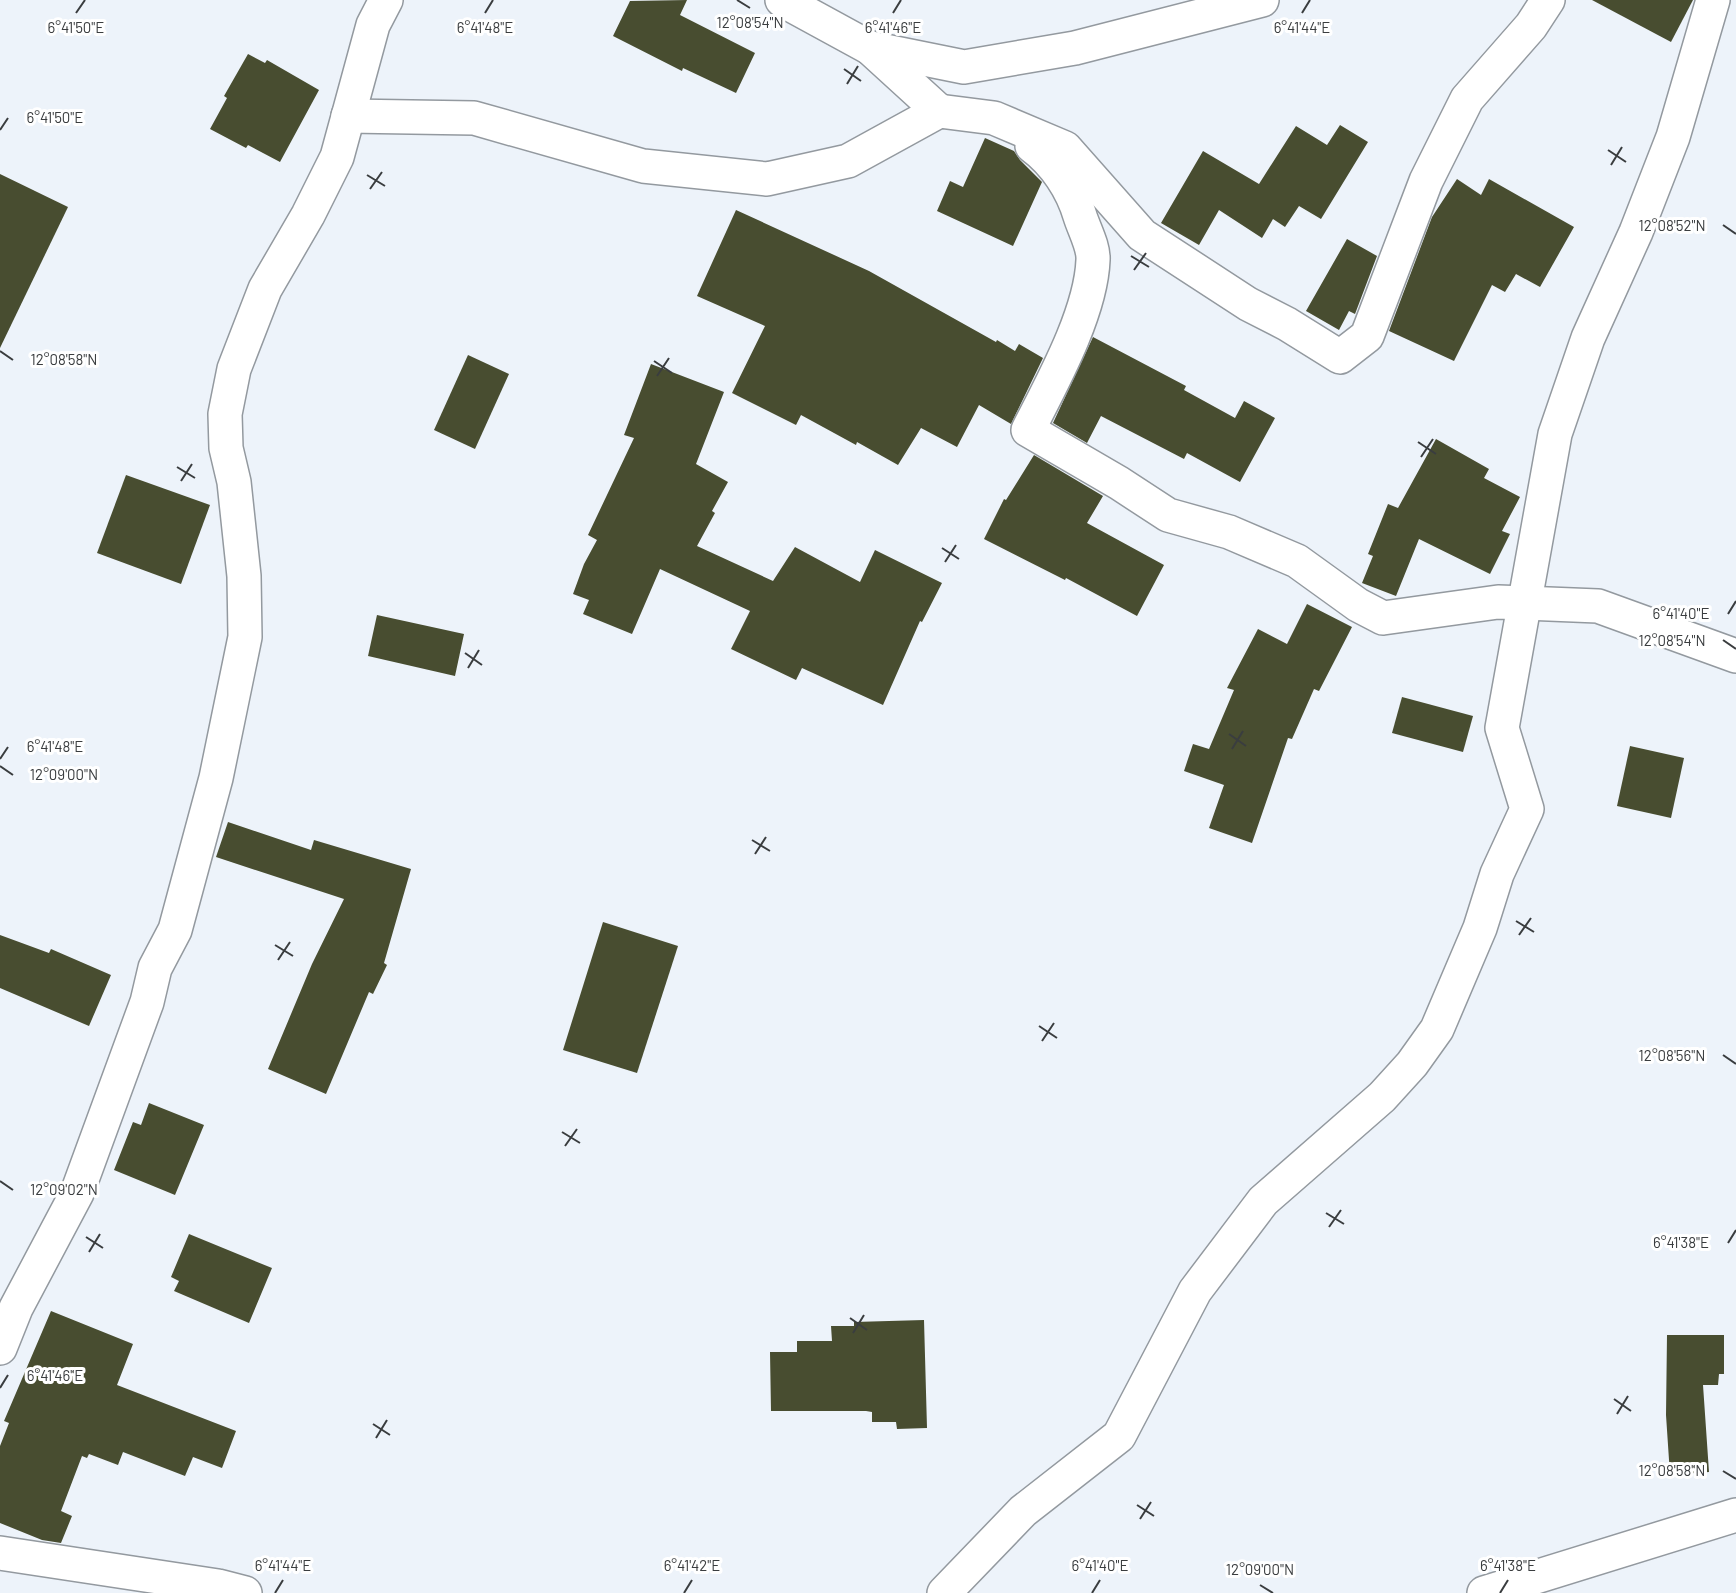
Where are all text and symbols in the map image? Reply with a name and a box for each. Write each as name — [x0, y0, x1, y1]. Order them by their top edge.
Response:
text: 12°08'54"N — [716, 13, 784, 31]
text: 6°41'50"E — [48, 18, 104, 36]
text: 6°41'48"E — [457, 18, 513, 36]
text: 6°41'46"E — [865, 18, 921, 36]
text: 6°41'44"E — [1274, 18, 1330, 36]
text: 6°41'50"E — [27, 108, 83, 126]
text: 12°08'52"N — [1638, 216, 1706, 234]
text: 12°08'58"N — [31, 350, 97, 368]
text: 6°41'40"E — [1652, 604, 1710, 622]
text: 12°08'54"N — [1638, 631, 1706, 649]
text: 6°41'48"E — [27, 737, 83, 755]
text: 12°09'00"N — [30, 765, 98, 783]
text: 12°08'56"N — [1639, 1046, 1705, 1064]
text: 12°09'02"N — [30, 1180, 98, 1198]
text: 6°41'38"E — [1653, 1233, 1709, 1251]
text: 6°41'46"E — [27, 1366, 83, 1384]
text: 12°08'58"N — [1639, 1461, 1705, 1479]
text: 6°41'44"E — [255, 1556, 311, 1574]
text: 6°41'42"E — [664, 1556, 720, 1574]
text: 6°41'40"E — [1071, 1556, 1129, 1574]
text: 6°41'38"E — [1480, 1556, 1536, 1574]
text: 12°09'00"N — [1226, 1560, 1294, 1578]

